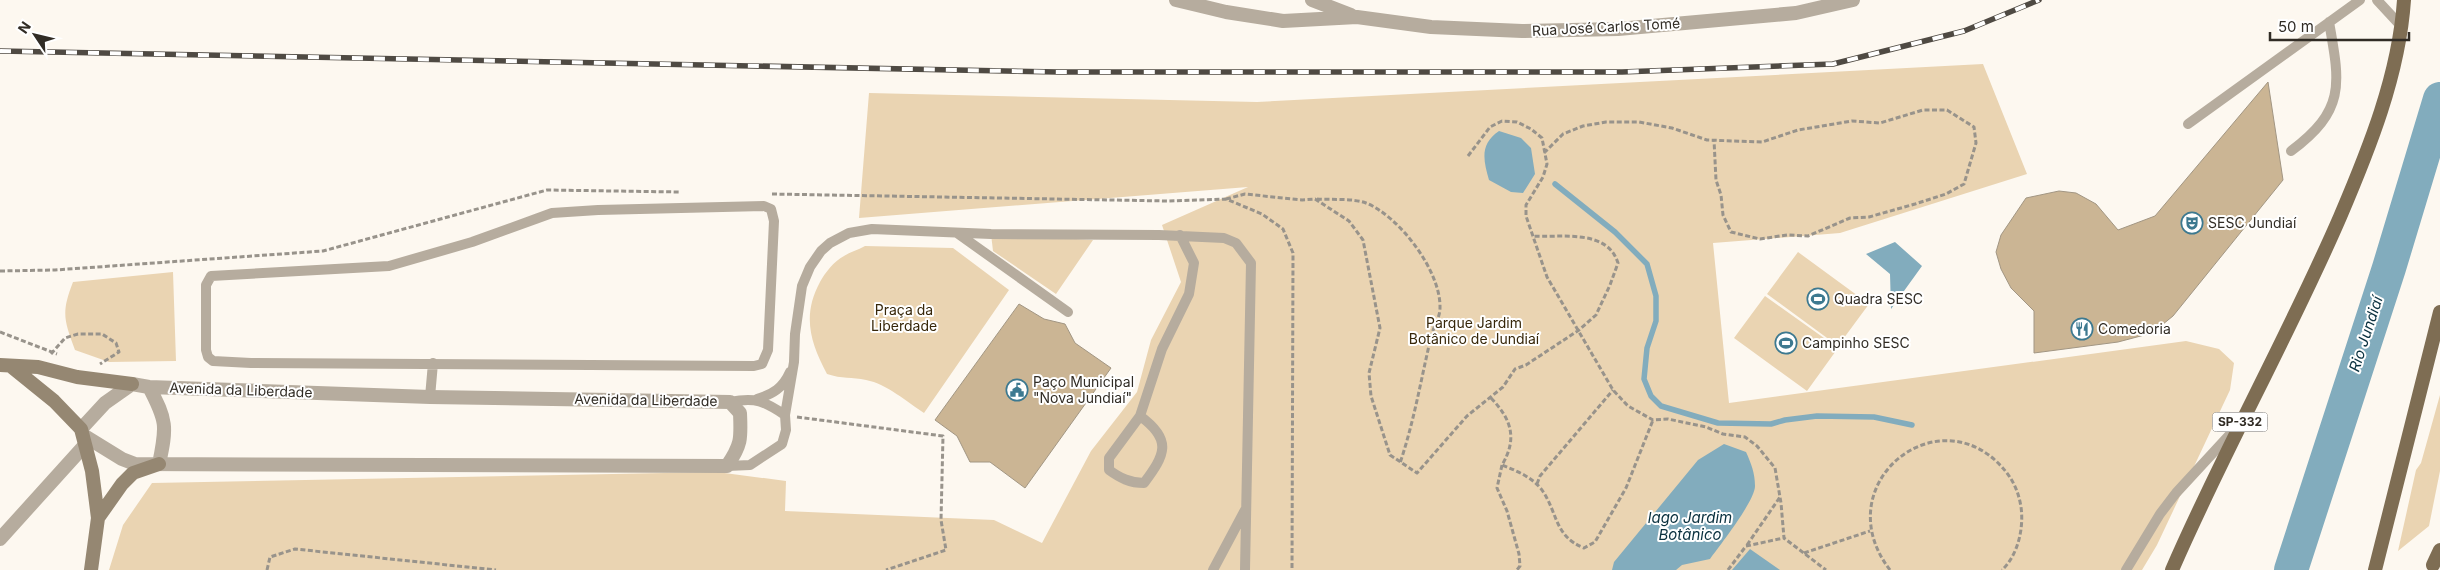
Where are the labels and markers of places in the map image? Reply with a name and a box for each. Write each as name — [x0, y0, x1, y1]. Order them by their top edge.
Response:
theatre icon: SESC Jundiaí — [2180, 211, 2204, 235]
place label: SESC Jundiaí — [2208, 214, 2297, 231]
sports icon: Quadra SESC — [1806, 287, 1830, 311]
place label: Quadra SESC — [1834, 290, 1923, 307]
restaurant icon: Comedoria — [2070, 317, 2094, 341]
place label: Comedoria — [2098, 320, 2171, 337]
sports icon: Campinho SESC — [1774, 331, 1798, 355]
place label: Campinho SESC — [1802, 334, 1910, 351]
place label: Paço Municipal "Nova Jundiaí" — [1033, 373, 1134, 406]
public building icon: Paço Municipal "Nova Jundiaí" — [1005, 378, 1029, 402]

